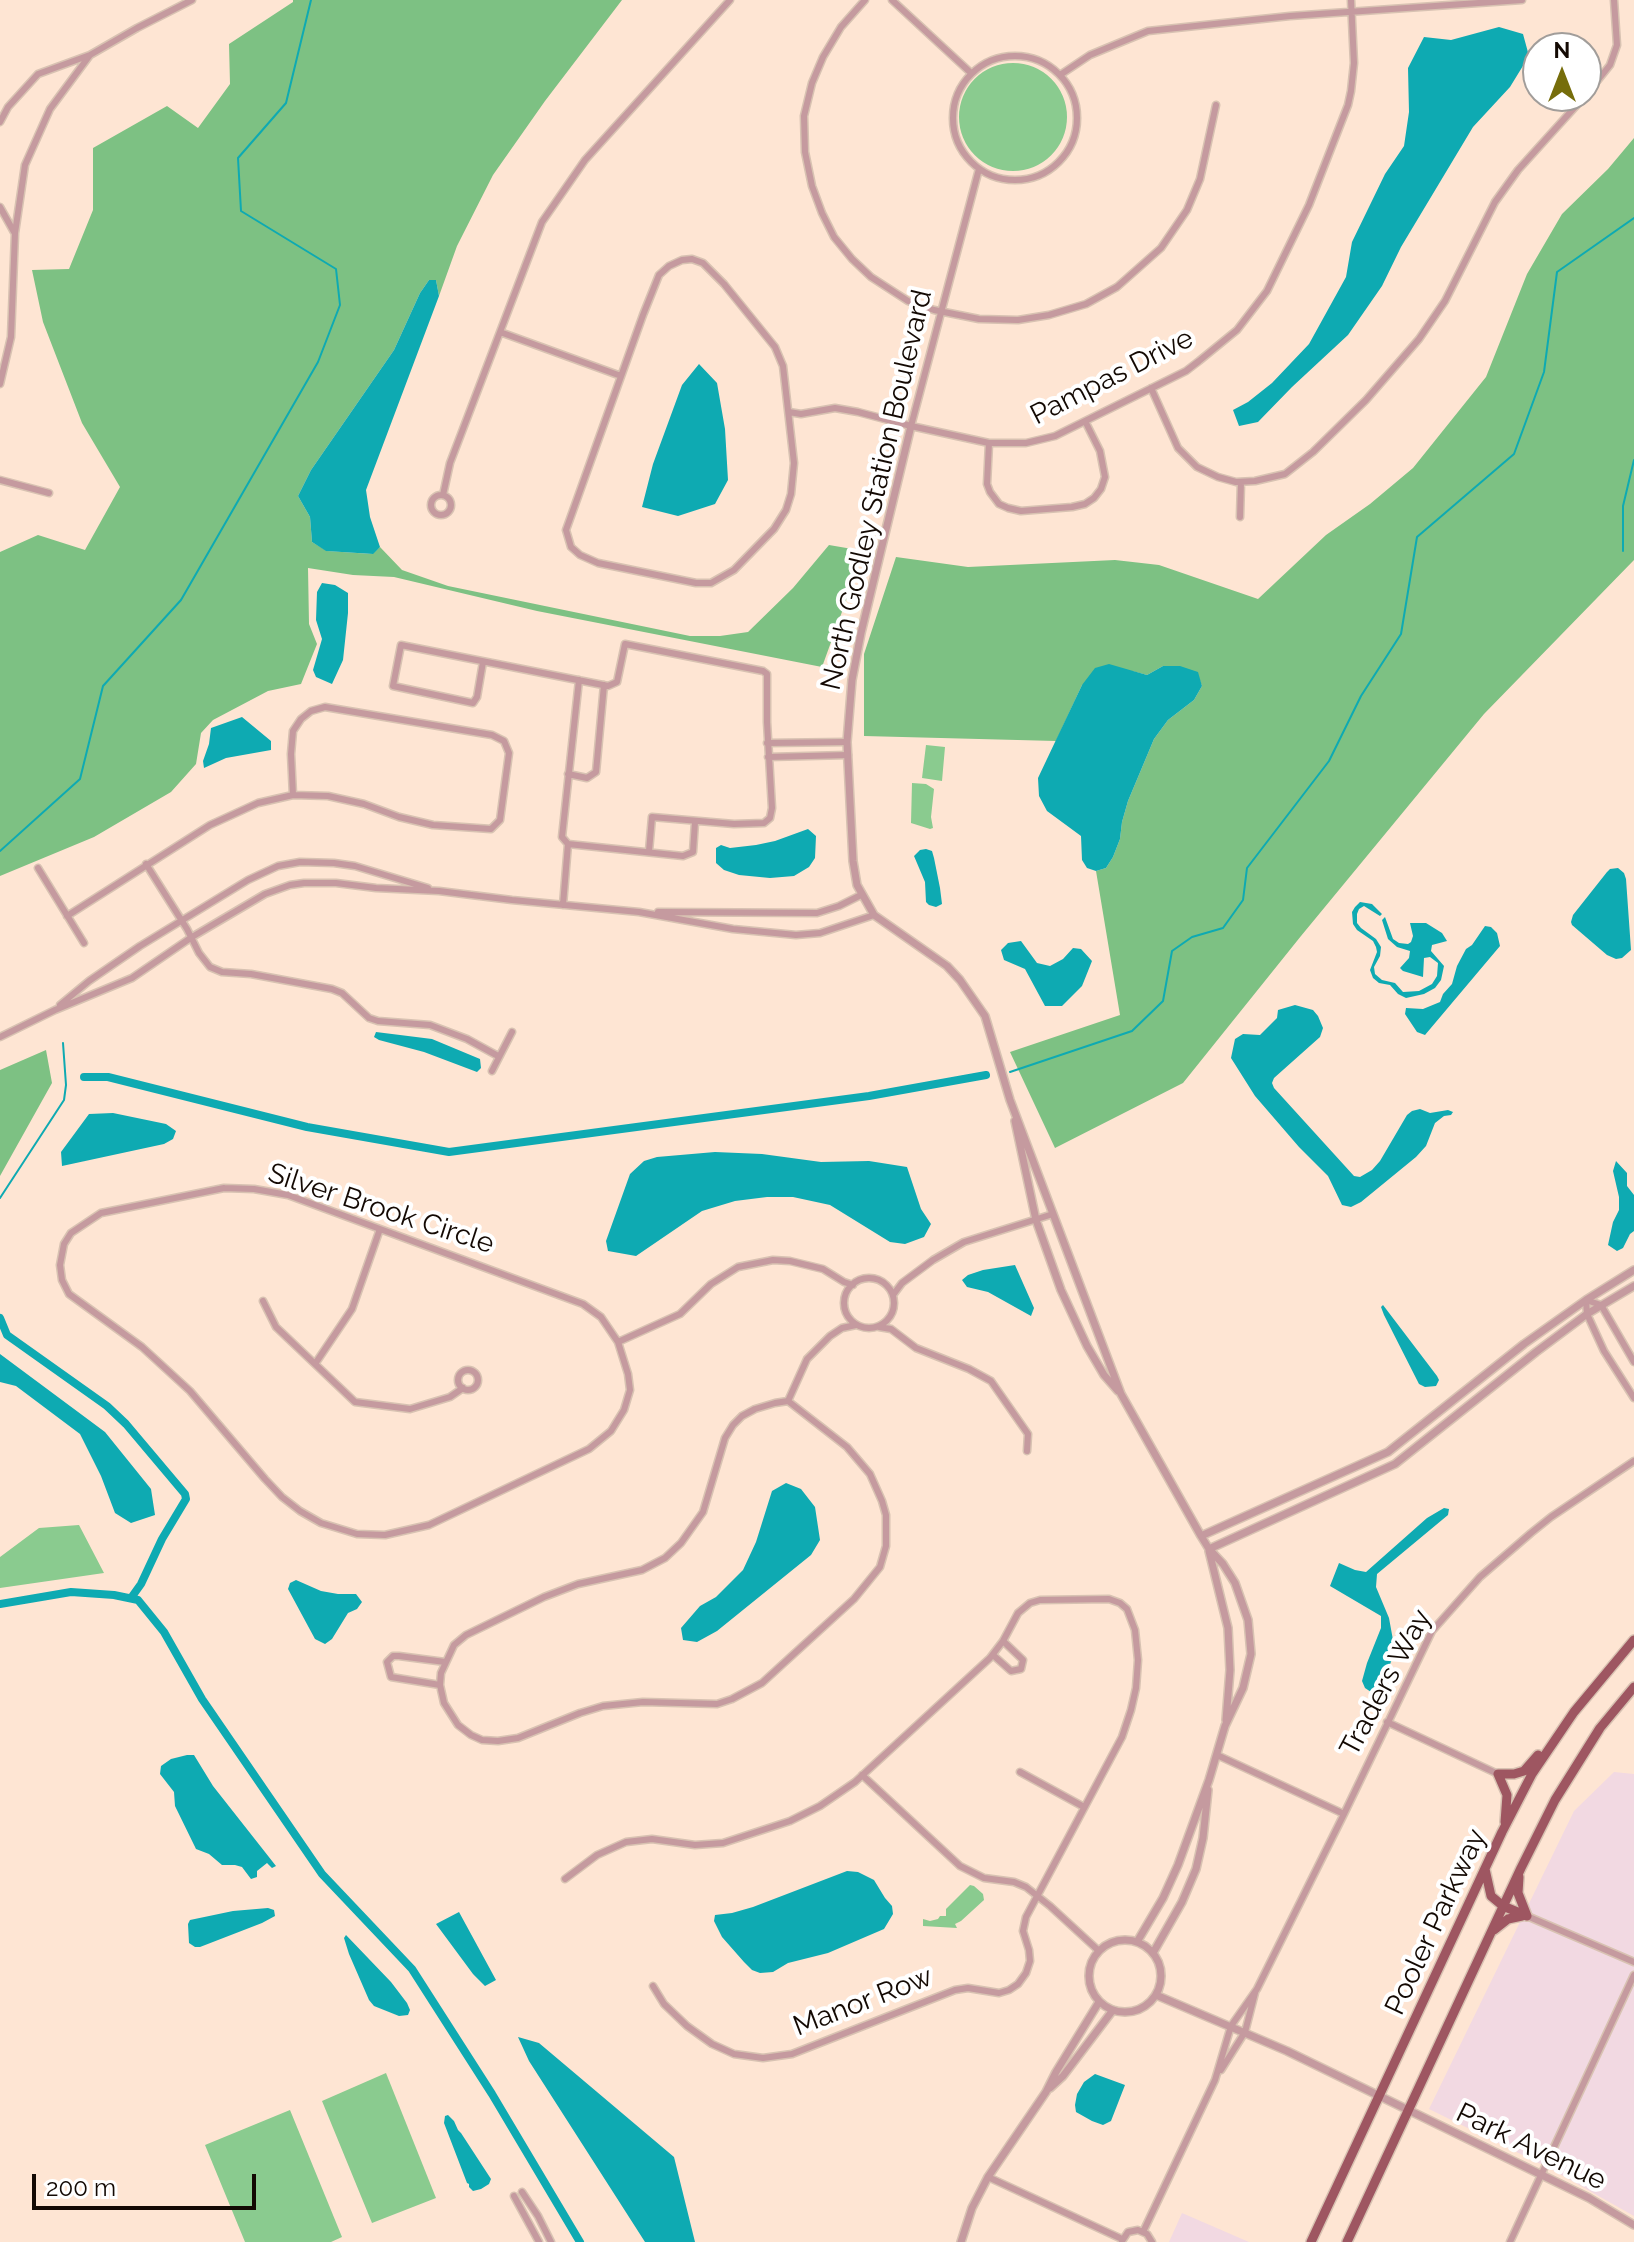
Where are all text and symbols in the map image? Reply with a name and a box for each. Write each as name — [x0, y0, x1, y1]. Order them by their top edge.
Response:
north arrow — [1522, 32, 1602, 112]
text: N — [1554, 37, 1570, 63]
street label: North Godley Station Boulevard — [815, 286, 939, 694]
street label: Pampas Drive — [1025, 322, 1199, 432]
street label: Silver Brook Circle — [264, 1157, 498, 1261]
street label: Traders Way — [1333, 1604, 1439, 1762]
street label: Pooler Parkway — [1378, 1824, 1494, 2020]
street label: Manor Row — [789, 1960, 937, 2044]
street label: Park Avenue — [1451, 2096, 1611, 2198]
scale bar — [36, 2158, 260, 2208]
text: 200 m — [46, 2173, 116, 2202]

